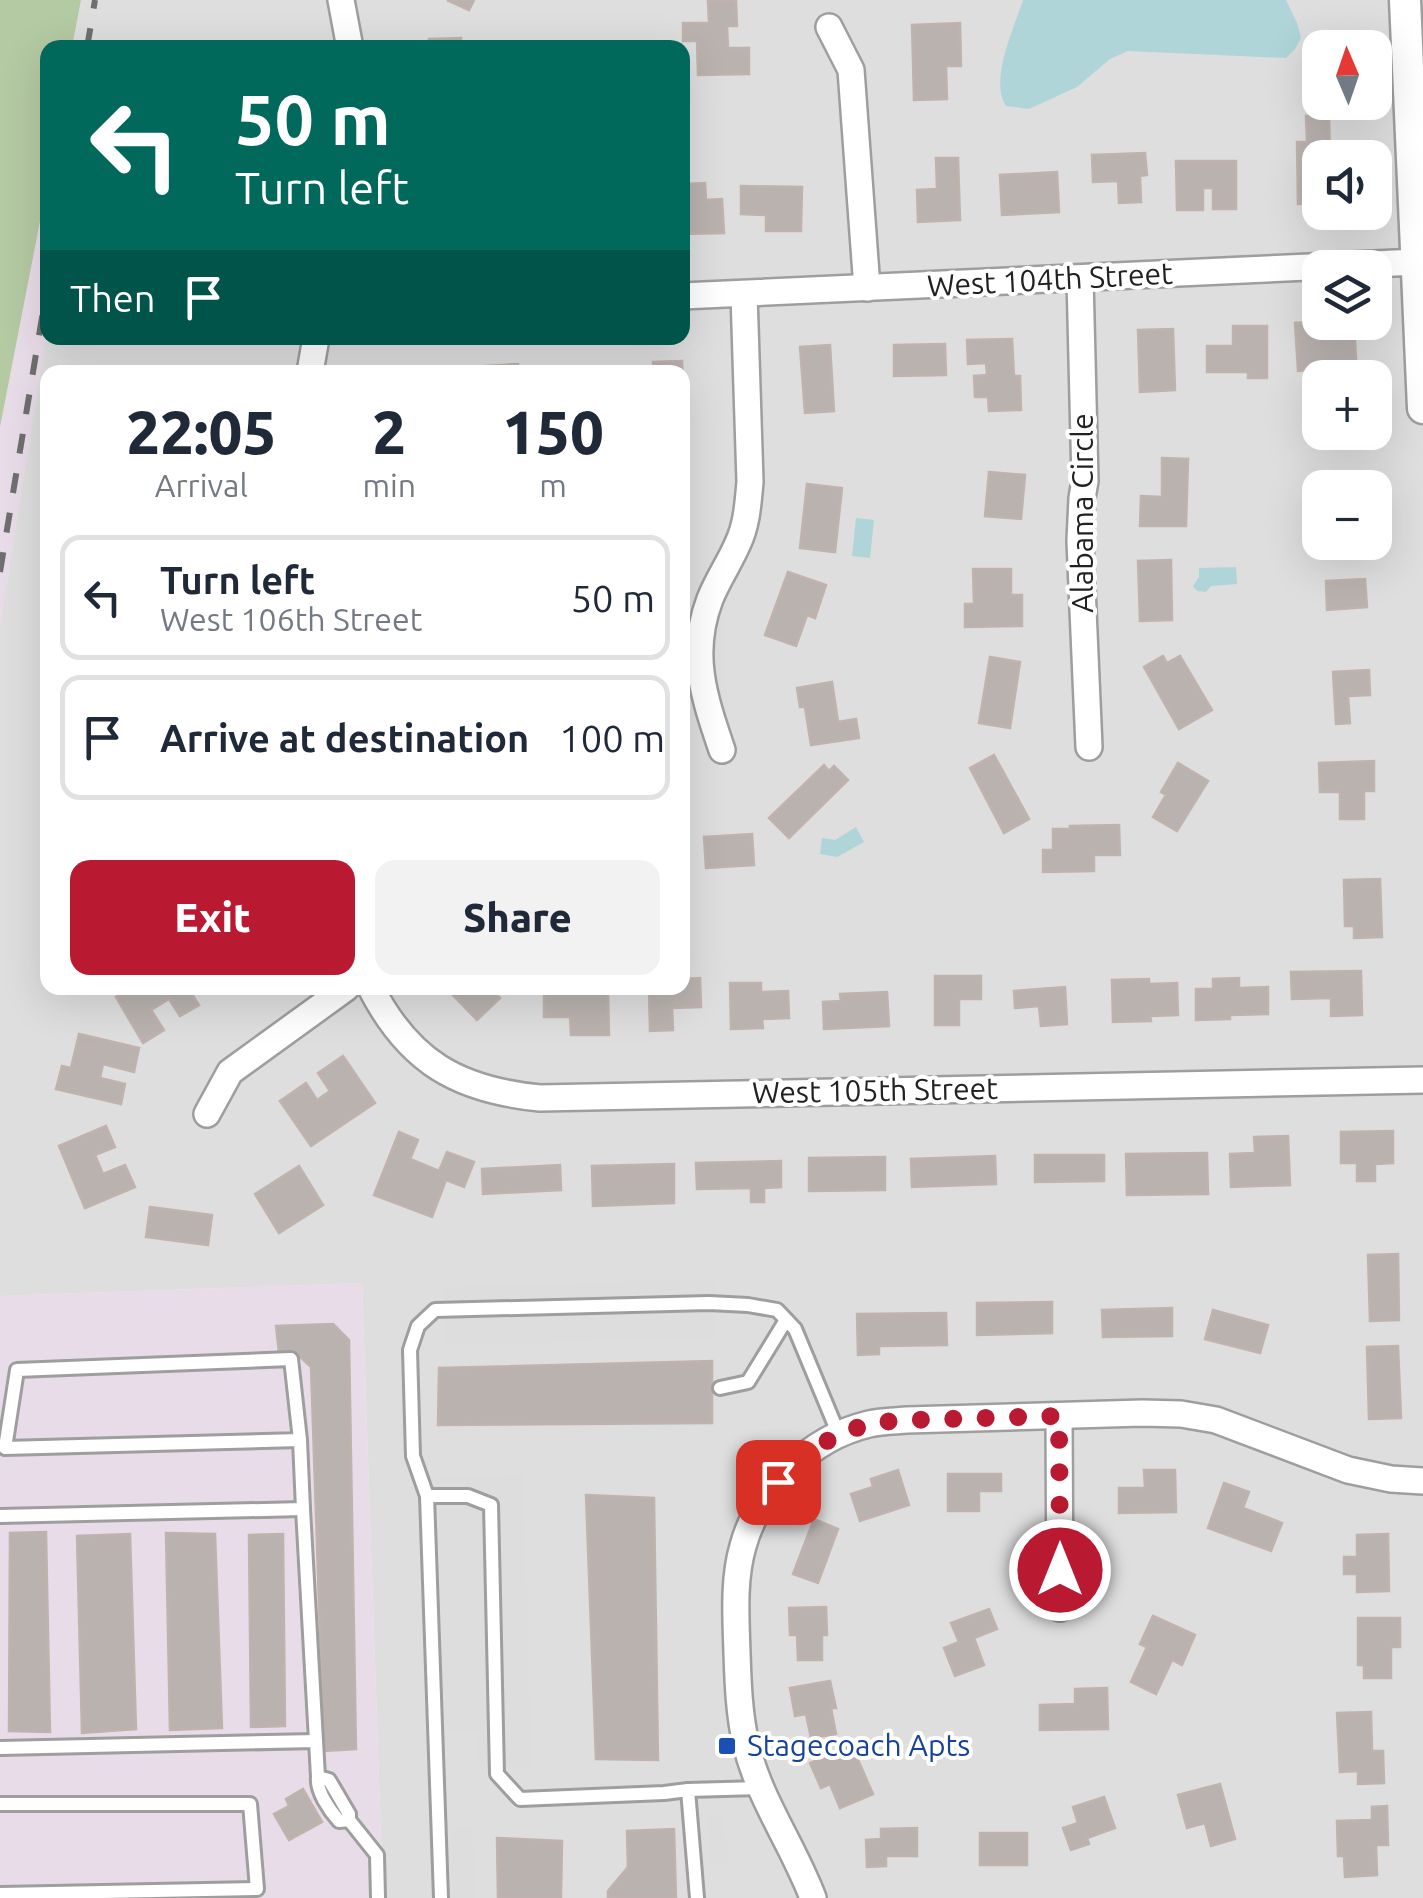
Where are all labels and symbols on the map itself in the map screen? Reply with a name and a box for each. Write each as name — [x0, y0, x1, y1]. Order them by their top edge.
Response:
north arrow — [1302, 30, 1392, 120]
street label: West 104th Street — [926, 256, 1174, 302]
street label: Alabama Circle — [1065, 413, 1099, 613]
street label: West 105th Street — [752, 1071, 998, 1109]
pin — [736, 1440, 821, 1525]
position arrow — [1008, 1518, 1112, 1622]
place label: Stagecoach Apts — [747, 1728, 970, 1762]
marker: Stagecoach Apts — [716, 1735, 738, 1757]

